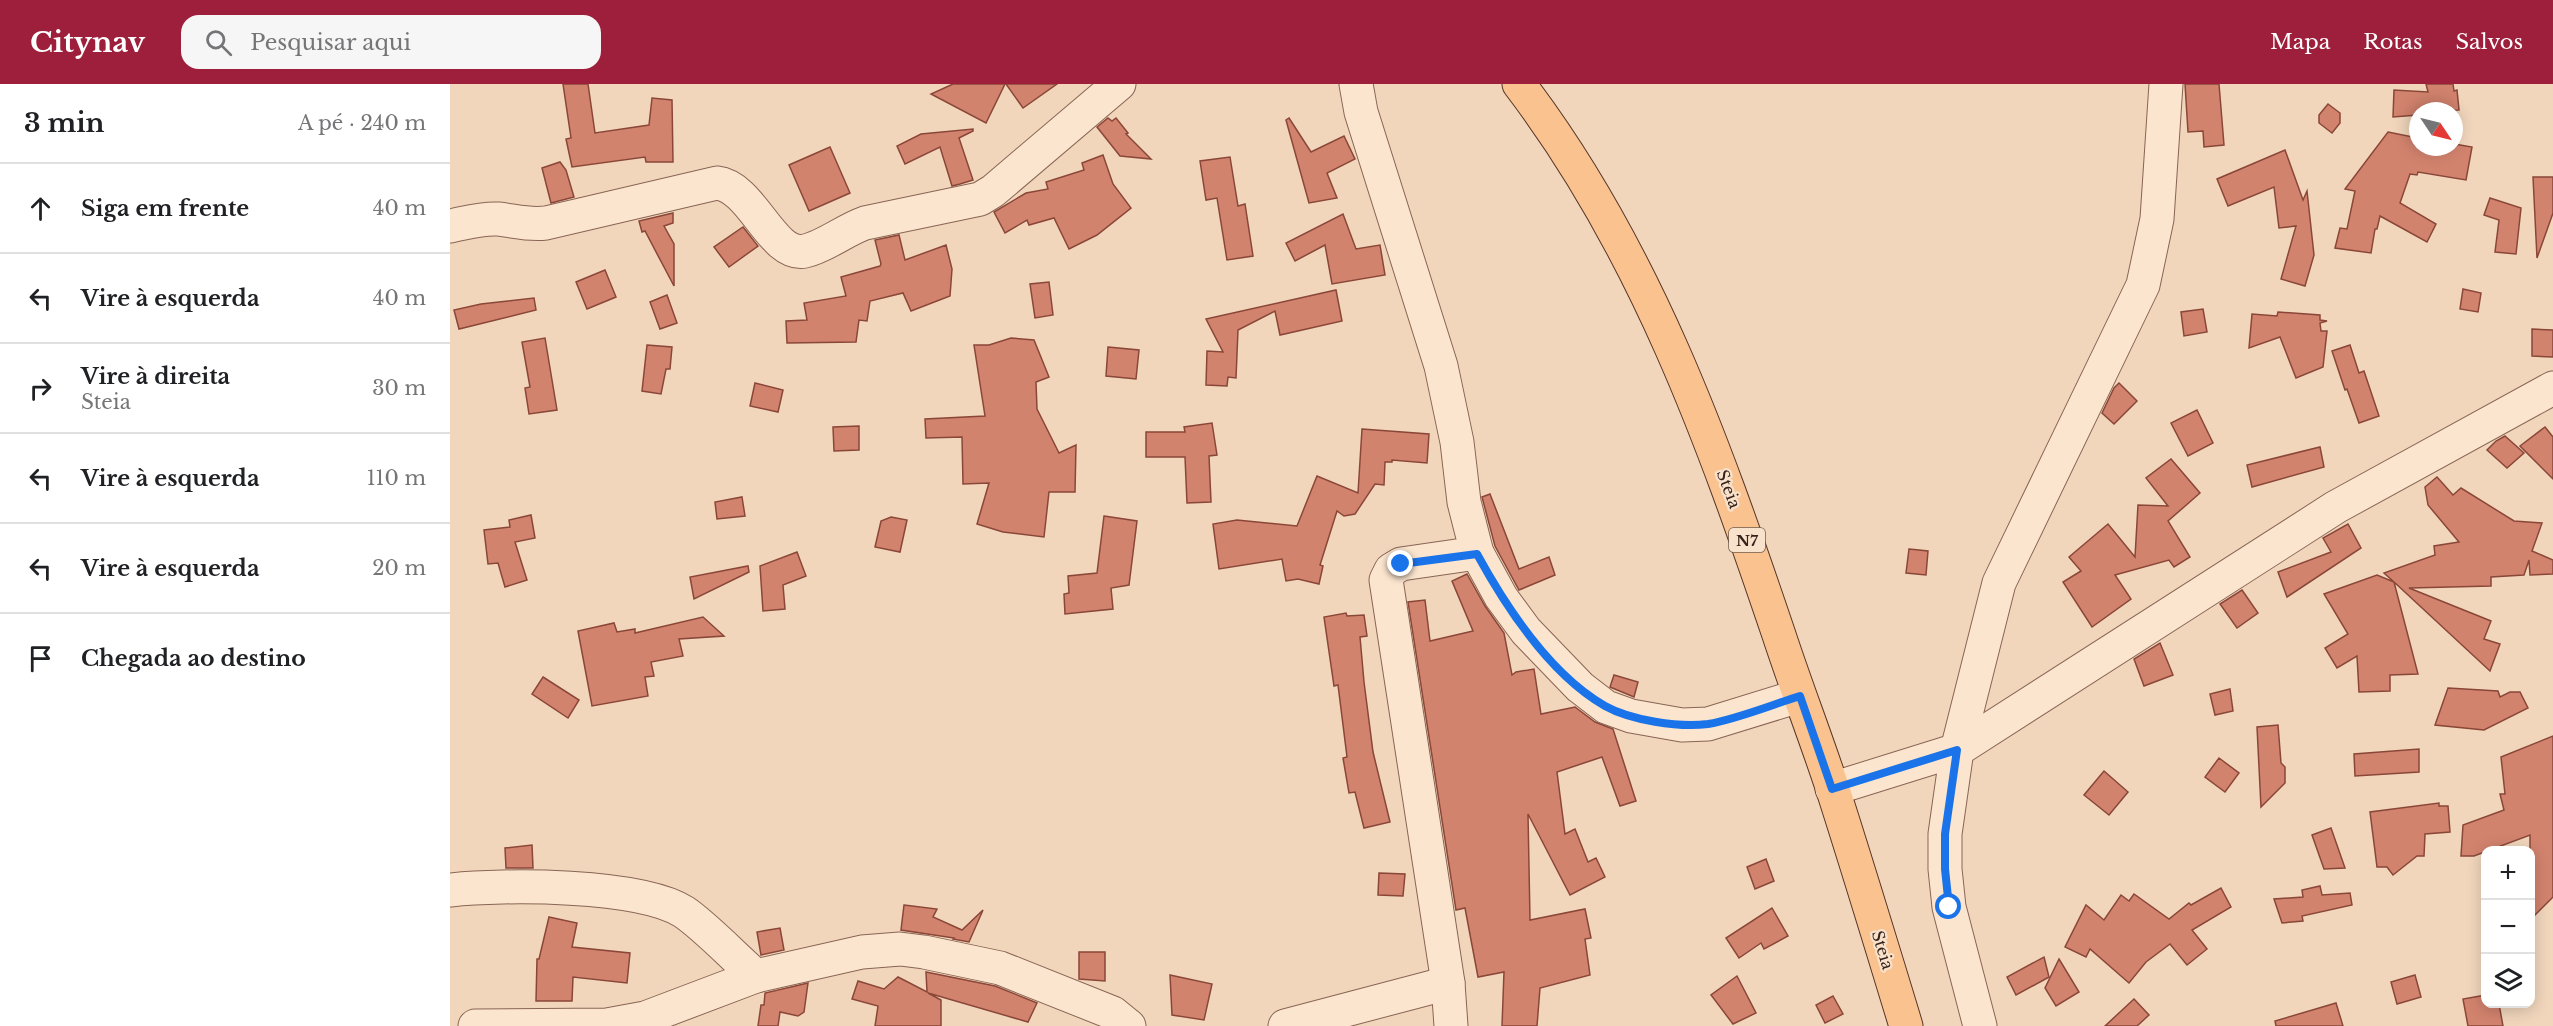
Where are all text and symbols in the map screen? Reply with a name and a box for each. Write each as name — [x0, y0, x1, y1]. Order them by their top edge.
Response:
search box — [181, 15, 601, 69]
text: Citynav — [30, 25, 145, 60]
icon: search — [202, 26, 235, 59]
text: Pesquisar aqui — [250, 29, 411, 56]
text: Mapa — [2270, 29, 2330, 55]
text: Rotas — [2363, 29, 2423, 55]
text: Salvos — [2456, 29, 2523, 55]
north arrow — [2409, 102, 2463, 156]
text: 3 min — [24, 107, 105, 139]
text: A pé · 240 m — [298, 111, 426, 135]
icon: ahead — [24, 192, 57, 225]
text: Siga em frente — [81, 195, 249, 222]
text: 40 m — [373, 196, 426, 220]
icon: left — [24, 282, 57, 315]
text: Vire à esquerda — [81, 285, 260, 312]
text: 40 m — [373, 286, 426, 310]
text: Vire à direita — [81, 363, 230, 390]
icon: right — [24, 372, 57, 405]
text: 30 m — [372, 376, 426, 400]
text: Steia — [81, 390, 131, 414]
icon: left — [24, 462, 57, 495]
text: Vire à esquerda — [81, 465, 260, 492]
text: 110 m — [367, 466, 426, 490]
street label: Steia — [1713, 467, 1746, 511]
road number: N7 — [1729, 528, 1765, 552]
route end — [1387, 550, 1413, 576]
icon: left — [24, 552, 57, 585]
text: Vire à esquerda — [81, 555, 260, 582]
text: 20 m — [372, 556, 426, 580]
icon: arrive — [24, 642, 57, 675]
text: Chegada ao destino — [81, 645, 306, 672]
map controls — [2481, 846, 2535, 1008]
button: + — [2481, 846, 2535, 900]
route start — [1935, 893, 1961, 919]
button: − — [2481, 900, 2535, 954]
street label: Steia — [1868, 928, 1898, 972]
button: layers — [2481, 954, 2535, 1008]

